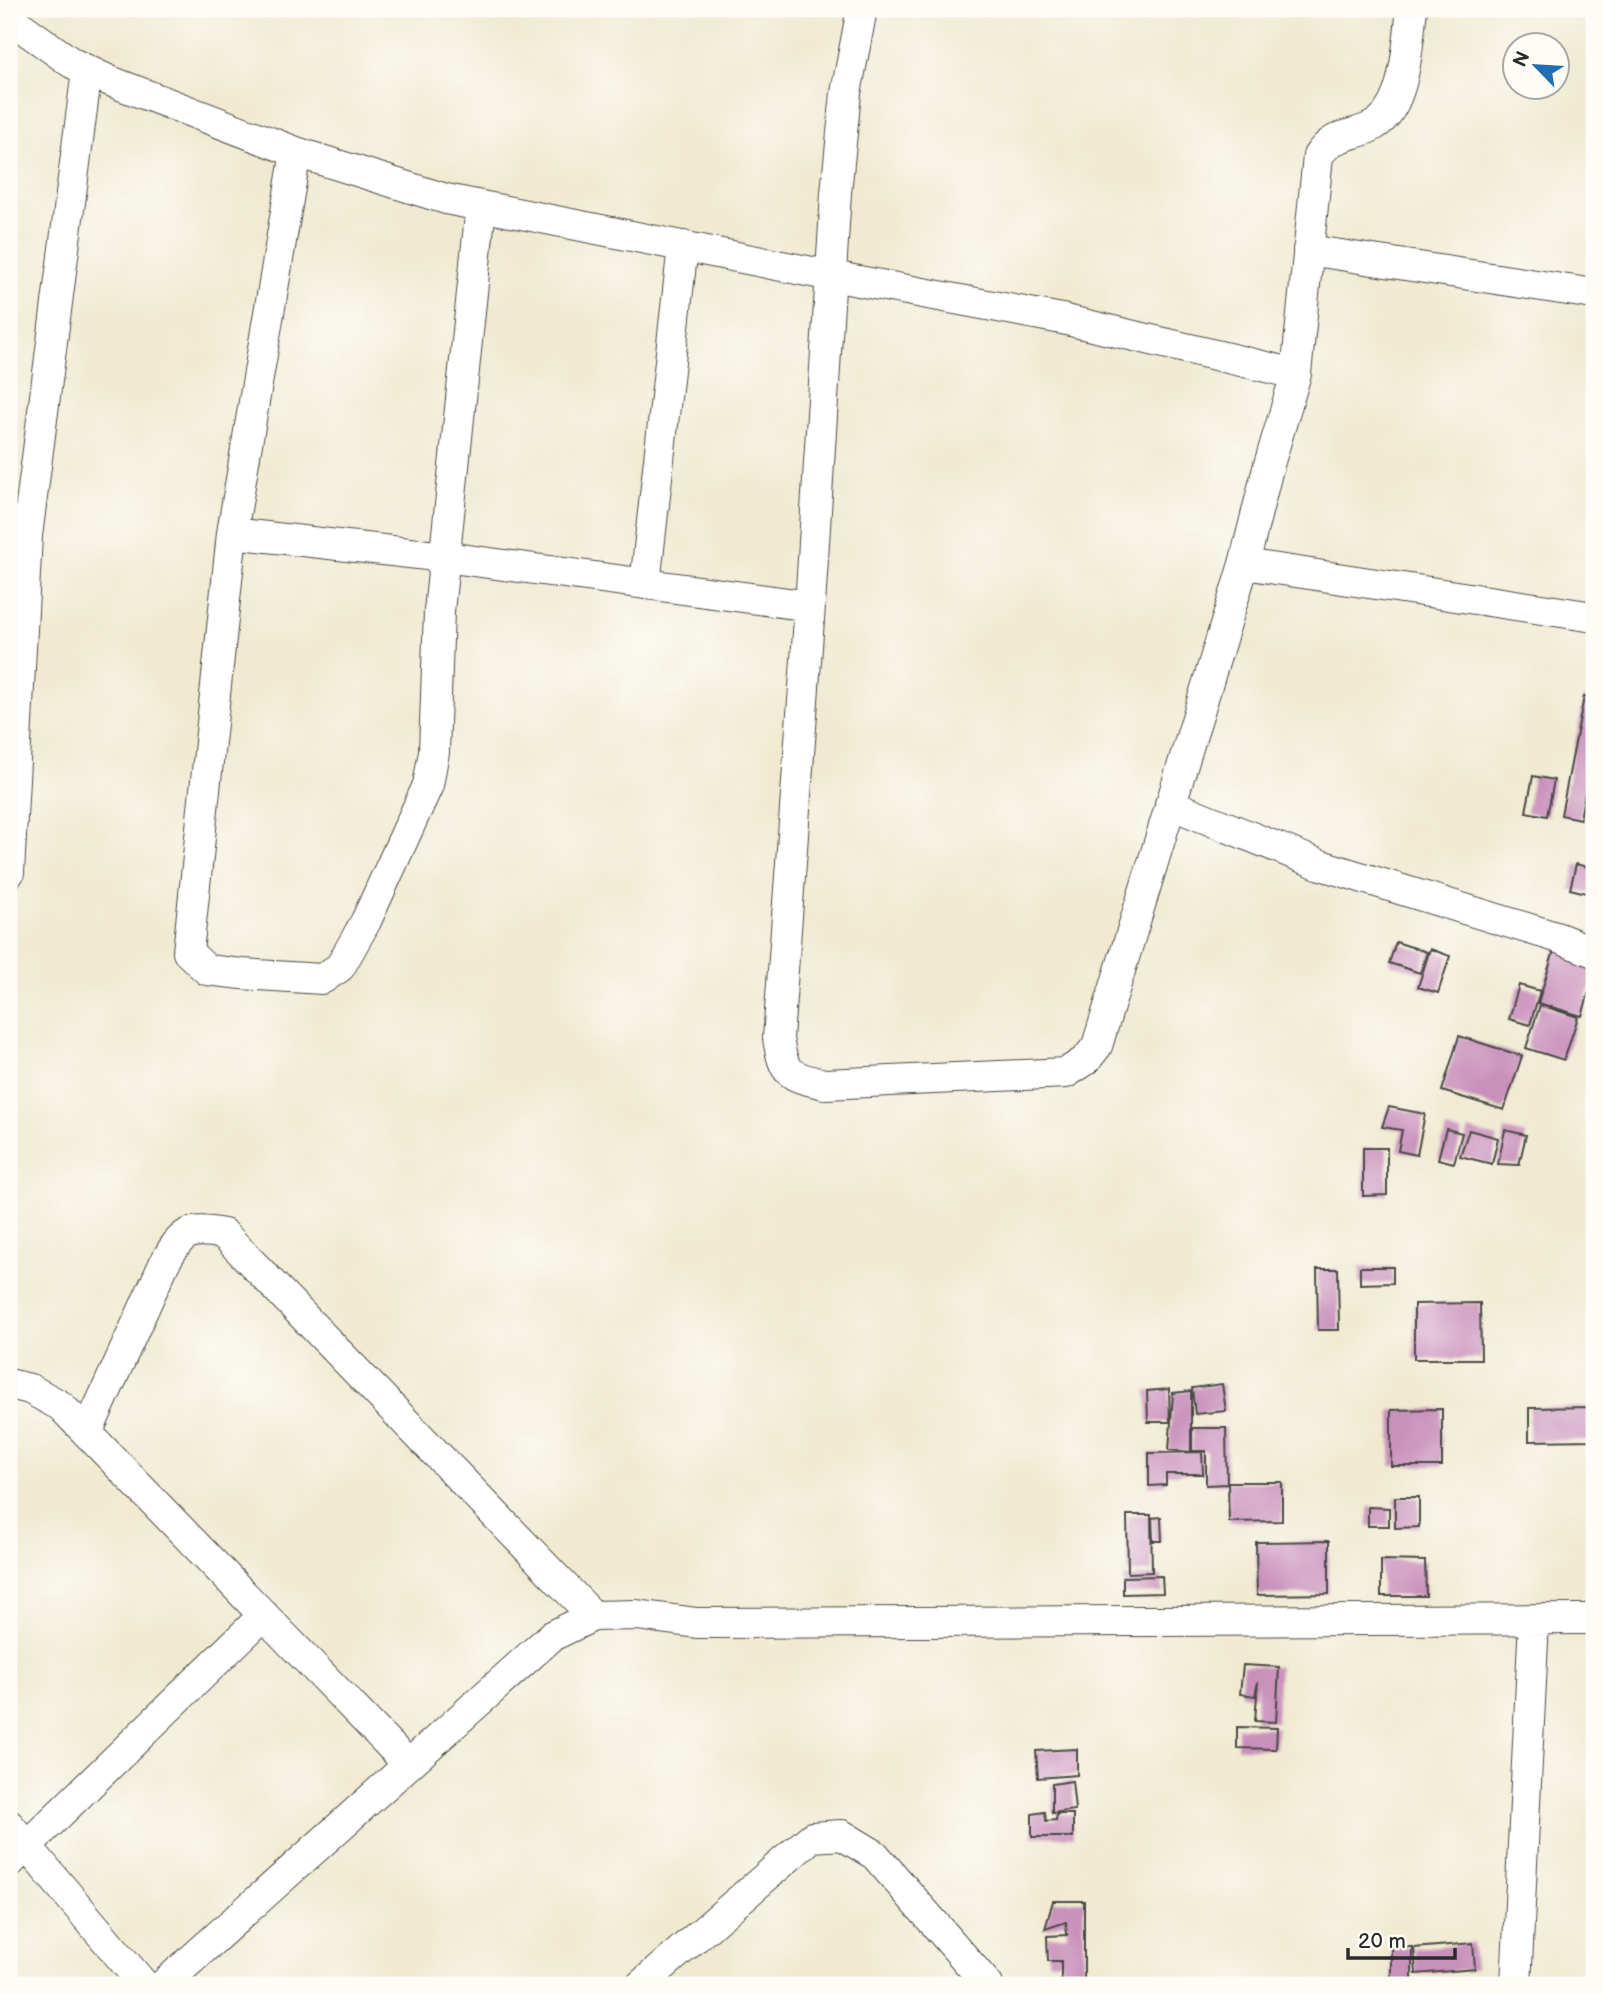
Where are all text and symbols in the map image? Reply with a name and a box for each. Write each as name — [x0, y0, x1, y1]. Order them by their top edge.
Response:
north arrow — [1502, 32, 1572, 102]
text: N — [1509, 48, 1535, 71]
scale bar — [1348, 1917, 1454, 1961]
text: 20 m — [1358, 1929, 1406, 1954]

